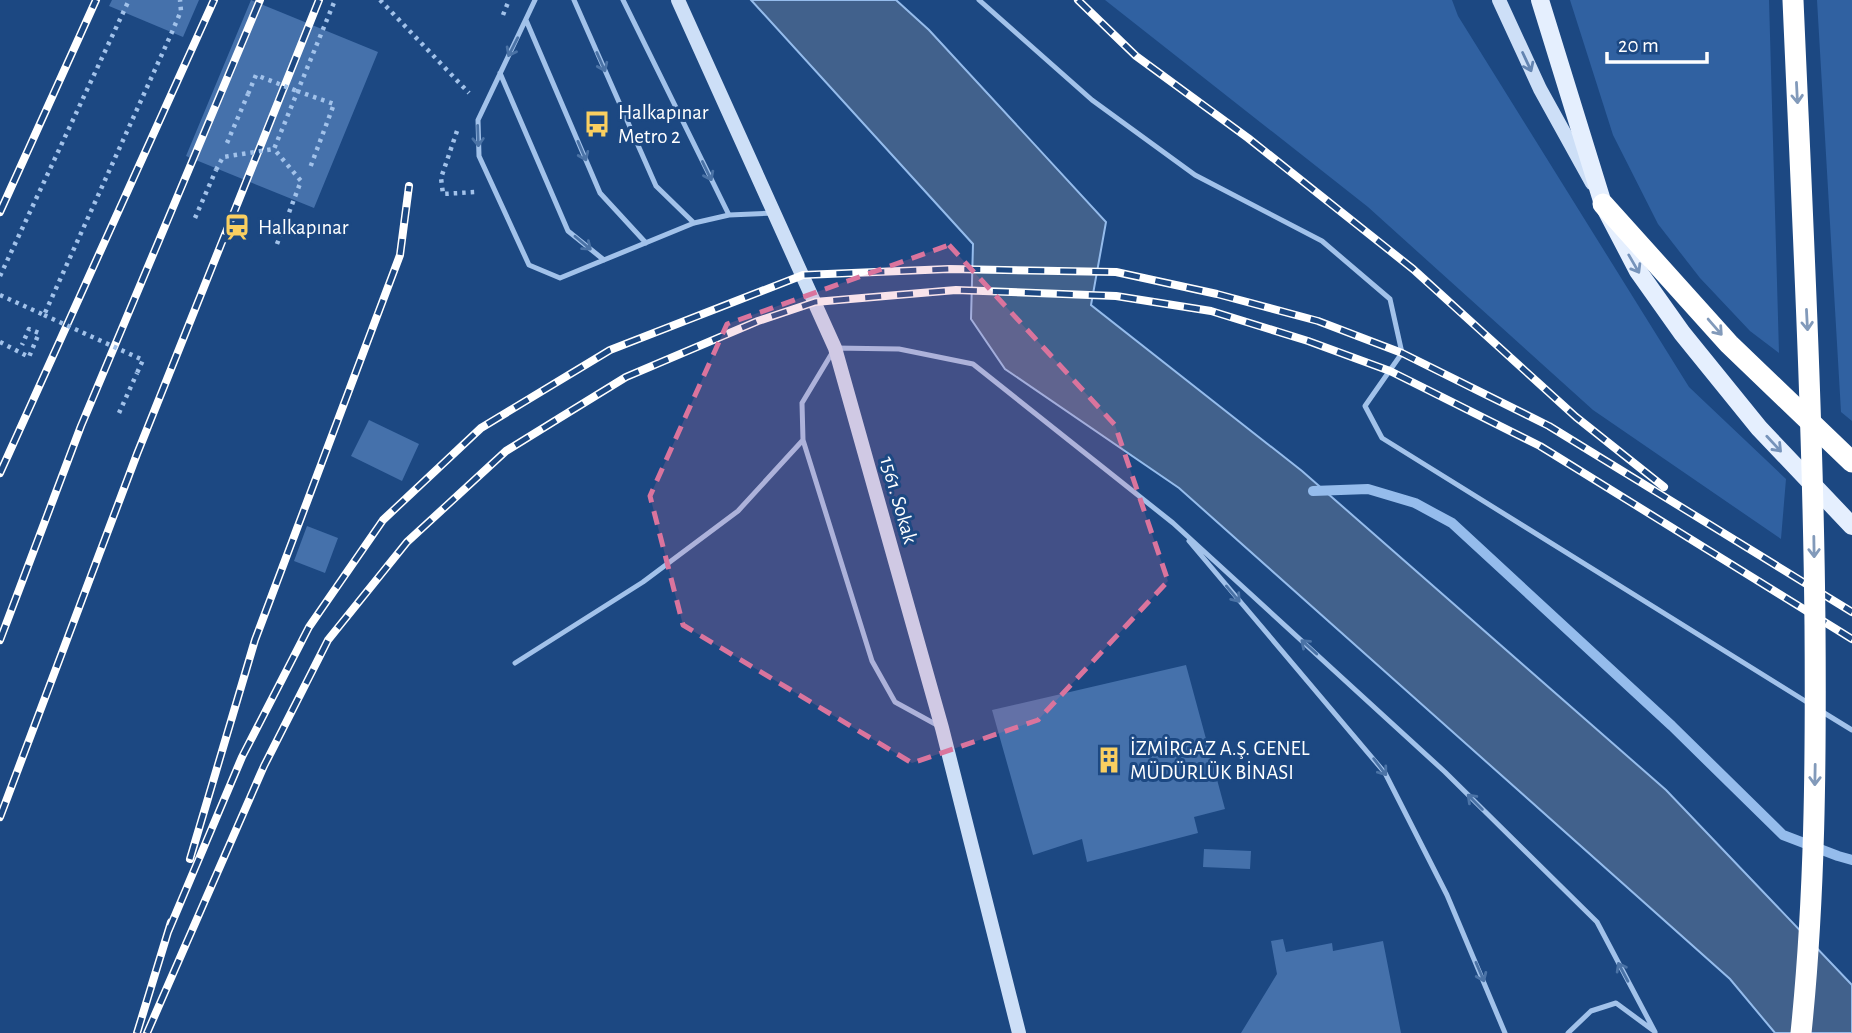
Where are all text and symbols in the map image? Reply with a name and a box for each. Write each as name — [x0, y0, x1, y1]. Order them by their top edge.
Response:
scale bar — [1607, 21, 1707, 65]
text: 20 m — [1618, 35, 1659, 56]
one-way arrow — [506, 36, 520, 57]
one-way arrow — [595, 51, 608, 73]
one-way arrow — [1521, 51, 1534, 72]
one-way arrow — [1791, 81, 1804, 104]
place label: Halkapınar Metro 2 — [618, 102, 709, 147]
bus stop icon: Halkapınar Metro 2 — [582, 109, 612, 139]
one-way arrow — [472, 125, 485, 148]
one-way arrow — [576, 139, 589, 161]
one-way arrow — [701, 160, 715, 181]
station icon: Halkapınar — [222, 212, 252, 242]
place label: Halkapınar — [258, 217, 349, 238]
one-way arrow — [573, 235, 591, 250]
one-way arrow — [1628, 254, 1642, 274]
one-way arrow — [1801, 308, 1814, 331]
one-way arrow — [1707, 318, 1723, 336]
one-way arrow — [1766, 435, 1782, 453]
street label: 1561. Sokak — [876, 454, 921, 547]
one-way arrow — [1808, 536, 1821, 559]
one-way arrow — [1225, 584, 1241, 602]
one-way arrow — [1300, 639, 1318, 655]
place label: İZMİRGAZ A.Ş. GENEL MÜDÜRLÜK BİNASI — [1130, 737, 1310, 783]
building icon: İZMİRGAZ A.Ş. GENEL MÜDÜRLÜK BİNASI — [1094, 745, 1124, 775]
one-way arrow — [1372, 758, 1387, 777]
one-way arrow — [1808, 763, 1822, 786]
one-way arrow — [1467, 793, 1484, 810]
one-way arrow — [1474, 960, 1487, 982]
one-way arrow — [1616, 962, 1629, 983]

